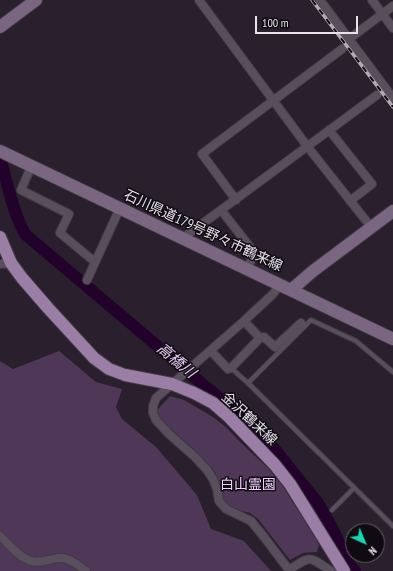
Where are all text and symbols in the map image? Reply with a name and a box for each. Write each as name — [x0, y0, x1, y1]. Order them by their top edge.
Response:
scale bar — [257, 8, 360, 34]
text: 100 m — [262, 15, 289, 30]
street label: 石川県道179号野々市鶴来線 — [121, 187, 285, 275]
water label: 高橋川 — [153, 340, 199, 382]
street label: 金沢鶴来線 — [218, 389, 280, 449]
park label: 白山霊園 — [220, 477, 276, 493]
north arrow — [345, 523, 385, 563]
text: N — [366, 544, 380, 558]

